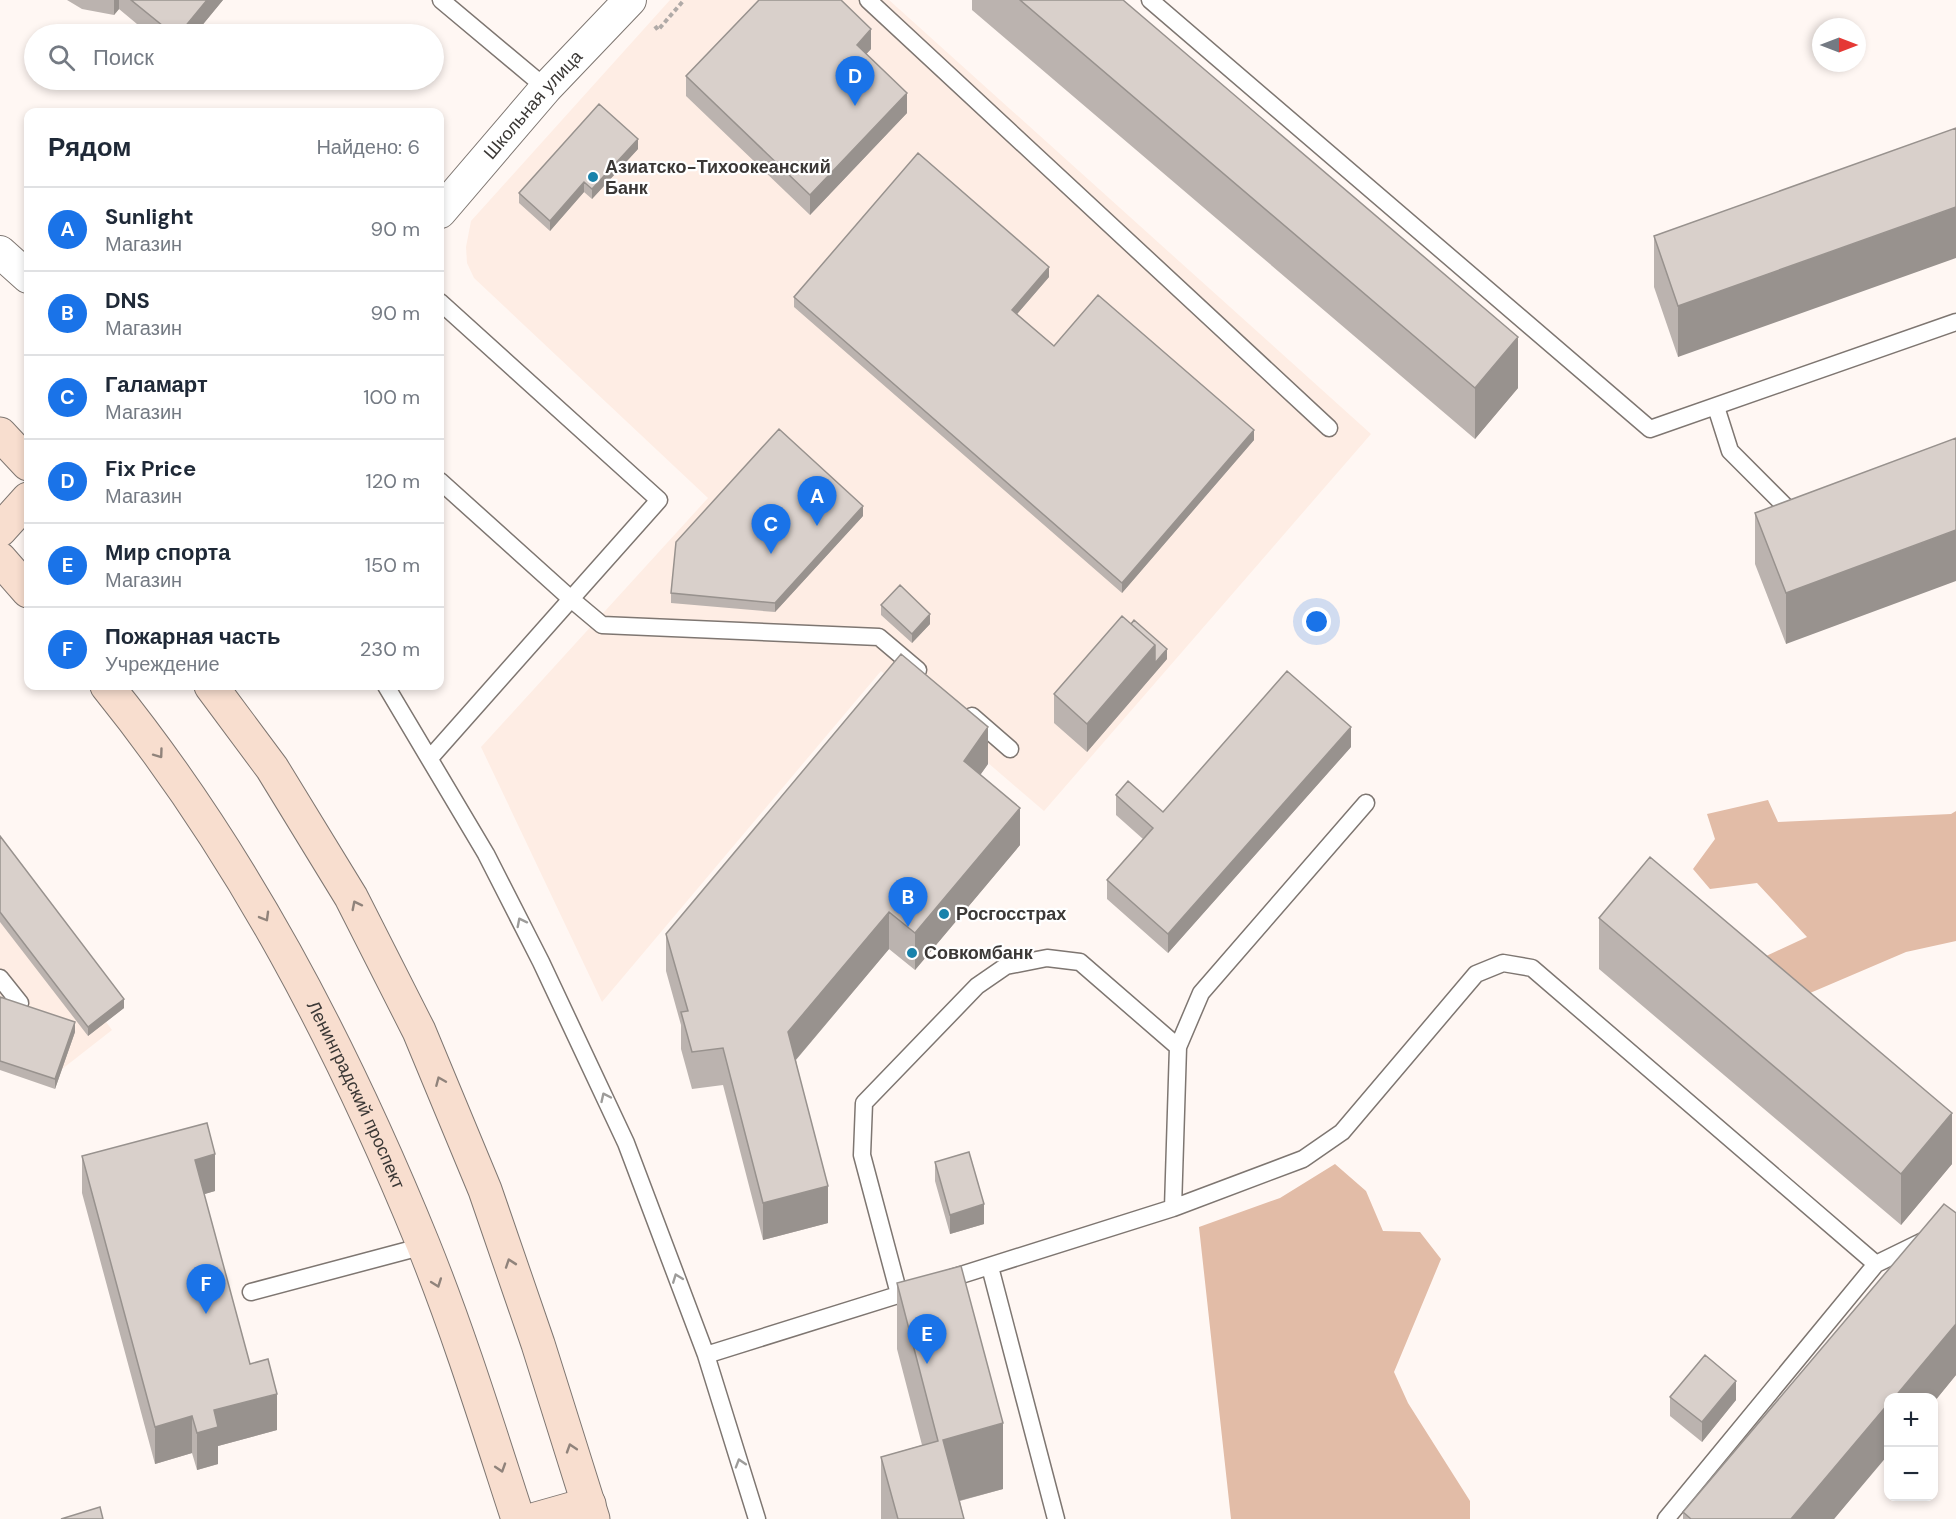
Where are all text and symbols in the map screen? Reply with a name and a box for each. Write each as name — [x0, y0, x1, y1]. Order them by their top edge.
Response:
north arrow — [1812, 18, 1866, 72]
search box — [24, 24, 444, 90]
icon: search — [45, 41, 78, 74]
text: Поиск — [93, 43, 154, 72]
street label: Школьная улица — [478, 44, 588, 164]
pin: D — [836, 57, 874, 106]
text: Рядом — [48, 130, 131, 164]
text: Найдено: 6 — [316, 134, 420, 160]
place label: Азиатско-Тихоокеанский Банк — [605, 155, 831, 200]
marker: Азиатско-Тихоокеанский Банк — [586, 170, 600, 184]
text: Sunlight — [105, 202, 194, 231]
text: A — [60, 216, 75, 242]
text: 90 m — [371, 216, 420, 242]
text: Магазин — [105, 231, 182, 257]
text: DNS — [105, 286, 150, 315]
text: B — [61, 300, 74, 326]
text: 90 m — [371, 300, 420, 326]
text: Магазин — [105, 315, 182, 341]
text: Галамарт — [105, 370, 208, 399]
text: C — [60, 384, 75, 410]
text: 100 m — [363, 384, 420, 410]
text: Магазин — [105, 399, 182, 425]
text: Fix Price — [105, 454, 196, 483]
text: D — [60, 468, 75, 494]
text: 120 m — [366, 468, 420, 494]
pin: A — [798, 476, 836, 526]
text: Магазин — [105, 483, 182, 509]
pin: C — [752, 504, 790, 554]
text: Мир спорта — [105, 538, 231, 567]
text: E — [62, 552, 73, 578]
text: 150 m — [365, 552, 420, 578]
text: Магазин — [105, 567, 182, 593]
your location — [1302, 607, 1331, 636]
text: Пожарная часть — [105, 622, 281, 651]
text: F — [62, 636, 73, 662]
text: 230 m — [360, 636, 420, 662]
text: Учреждение — [105, 651, 220, 677]
one-way arrow — [151, 748, 162, 759]
pin: B — [888, 878, 928, 927]
one-way arrow — [351, 901, 363, 912]
place label: Росгосстрах — [956, 902, 1066, 926]
marker: Росгосстрах — [937, 907, 951, 921]
one-way arrow — [258, 911, 269, 921]
one-way arrow — [517, 917, 528, 928]
place label: Совкомбанк — [924, 941, 1034, 965]
marker: Совкомбанк — [905, 946, 919, 960]
street label: Ленинградский проспект — [301, 997, 411, 1193]
one-way arrow — [435, 1076, 447, 1087]
one-way arrow — [601, 1093, 613, 1104]
one-way arrow — [505, 1258, 518, 1269]
pin: F — [186, 1264, 226, 1314]
one-way arrow — [672, 1274, 685, 1284]
one-way arrow — [430, 1277, 443, 1288]
pin: E — [908, 1314, 946, 1364]
map controls — [1884, 1393, 1938, 1501]
button: + — [1884, 1393, 1938, 1447]
one-way arrow — [566, 1443, 578, 1454]
button: − — [1884, 1447, 1938, 1501]
one-way arrow — [735, 1458, 747, 1469]
one-way arrow — [494, 1462, 506, 1473]

